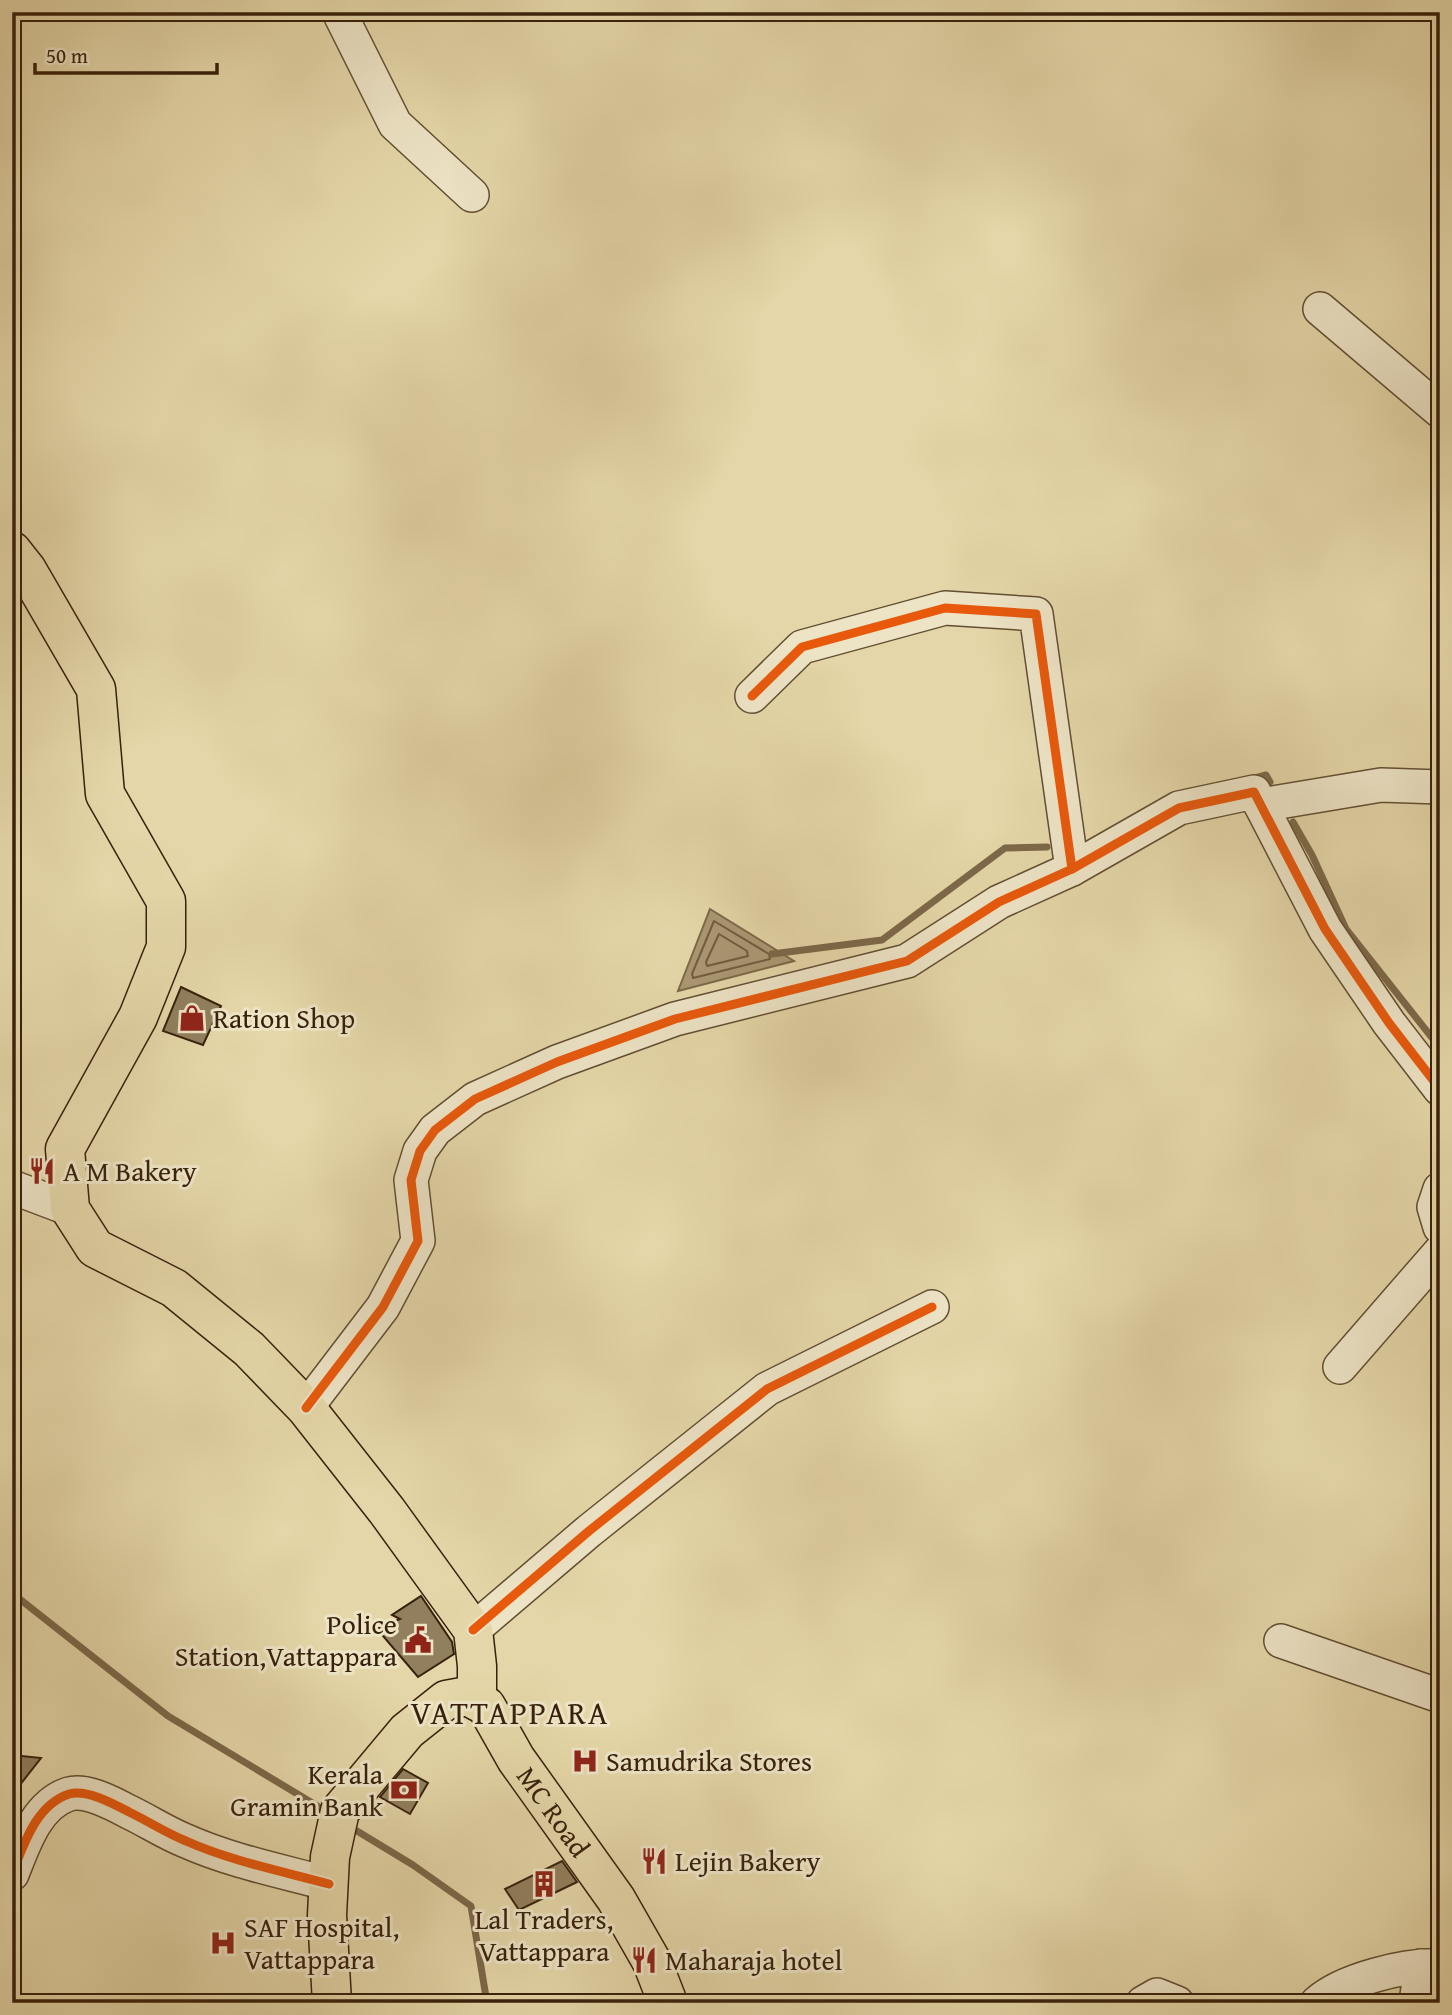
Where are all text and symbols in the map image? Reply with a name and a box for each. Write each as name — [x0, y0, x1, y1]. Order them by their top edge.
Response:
scale bar — [35, 32, 217, 76]
text: 50 m — [46, 40, 88, 71]
place label: Ration Shop — [213, 997, 355, 1038]
shop icon: Ration Shop — [177, 1003, 207, 1033]
place label: A M Bakery — [63, 1150, 197, 1191]
restaurant icon: A M Bakery — [27, 1156, 57, 1186]
place label: Police Station,Vattappara — [175, 1603, 398, 1676]
public building icon: Police Station,Vattappara — [403, 1625, 433, 1655]
district label: VATTAPPARA — [411, 1689, 609, 1736]
place label: Samudrika Stores — [606, 1740, 812, 1781]
hospital icon: Samudrika Stores — [570, 1746, 600, 1776]
place label: Kerala Gramin Bank — [230, 1753, 384, 1826]
street label: MC Road — [507, 1758, 601, 1865]
bank icon: Kerala Gramin Bank — [389, 1775, 419, 1805]
place label: Lejin Bakery — [675, 1840, 820, 1881]
restaurant icon: Lejin Bakery — [639, 1846, 669, 1876]
building icon: Lal Traders, Vattappara — [529, 1869, 559, 1899]
place label: Lal Traders, Vattappara — [475, 1898, 613, 1971]
place label: SAF Hospital, Vattappara — [244, 1906, 399, 1979]
hospital icon: SAF Hospital, Vattappara — [208, 1928, 238, 1958]
place label: Maharaja hotel — [665, 1939, 843, 1980]
restaurant icon: Maharaja hotel — [629, 1945, 659, 1975]

